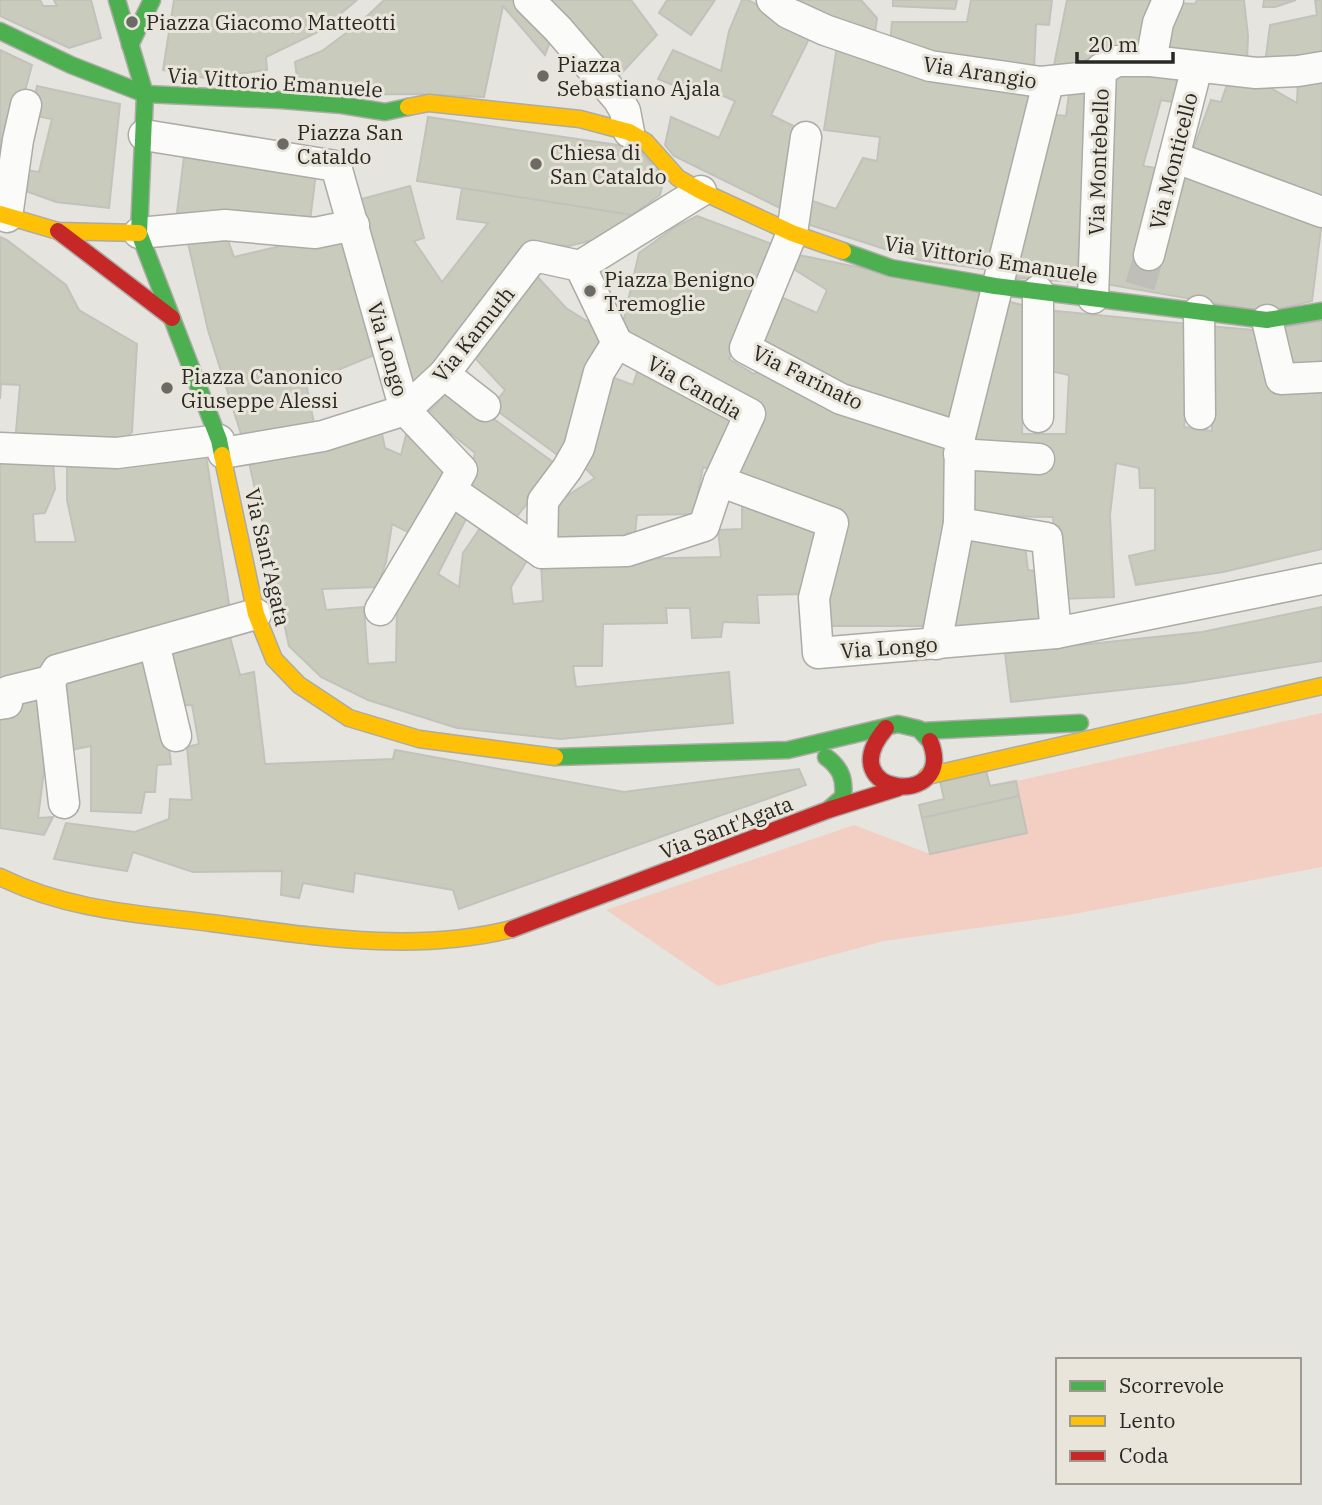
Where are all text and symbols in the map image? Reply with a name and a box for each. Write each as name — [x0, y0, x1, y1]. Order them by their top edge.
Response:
place label: Piazza Giacomo Matteotti — [146, 8, 396, 36]
marker: Piazza Giacomo Matteotti — [124, 14, 140, 30]
scale bar — [1077, 21, 1173, 65]
text: 20 m — [1088, 30, 1138, 58]
street label: Via Arangio — [921, 49, 1039, 95]
place label: Piazza Sebastiano Ajala — [557, 50, 721, 102]
street label: Via Vittorio Emanuele — [166, 61, 384, 103]
marker: Piazza Sebastiano Ajala — [535, 68, 551, 84]
street label: Via Montebello — [1081, 88, 1115, 236]
street label: Via Monticello — [1142, 89, 1204, 233]
place label: Piazza San Cataldo — [297, 118, 403, 170]
marker: Piazza San Cataldo — [275, 136, 291, 152]
place label: Chiesa di San Cataldo — [550, 138, 667, 190]
marker: Chiesa di San Cataldo — [528, 156, 544, 172]
street label: Via Vittorio Emanuele — [882, 228, 1100, 290]
place label: Piazza Benigno Tremoglie — [604, 265, 755, 317]
street label: Via Kamuth — [426, 280, 520, 388]
marker: Piazza Benigno Tremoglie — [582, 283, 598, 299]
street label: Via Longo — [361, 298, 415, 400]
street label: Via Farinato — [748, 338, 868, 416]
street label: Via Candia — [642, 348, 748, 426]
place label: Piazza Canonico Giuseppe Alessi — [181, 362, 343, 414]
marker: Piazza Canonico Giuseppe Alessi — [159, 380, 175, 396]
street label: Via Sant'Agata — [239, 485, 297, 629]
street label: Via Longo — [839, 630, 939, 664]
street label: Via Sant'Agata — [655, 789, 797, 865]
legend — [1056, 1358, 1301, 1484]
text: Scorrevole — [1119, 1371, 1224, 1399]
text: Lento — [1119, 1406, 1175, 1434]
text: Coda — [1119, 1441, 1169, 1469]

